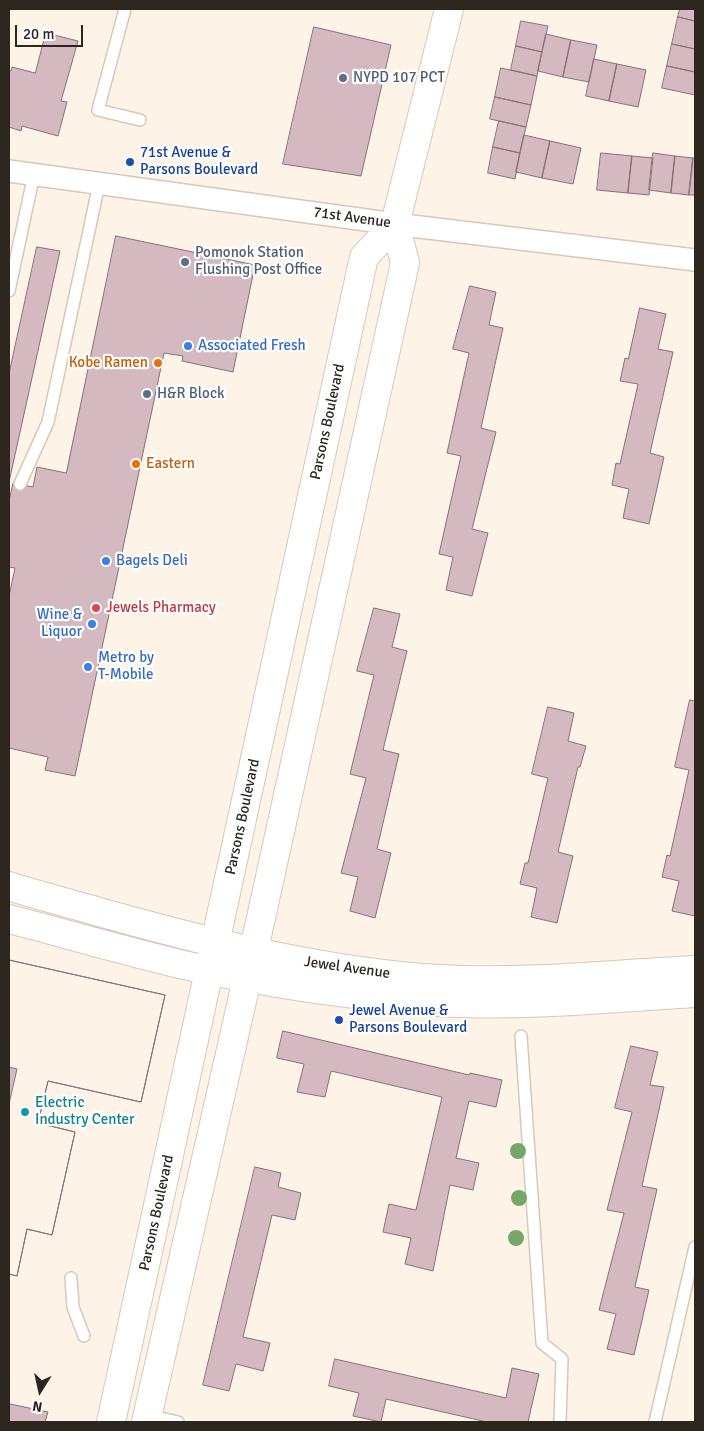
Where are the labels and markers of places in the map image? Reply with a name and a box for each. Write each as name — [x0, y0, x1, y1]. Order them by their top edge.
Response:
place label: NYPD 107 PCT — [353, 69, 445, 87]
marker: NYPD 107 PCT — [337, 72, 349, 84]
place label: 71st Avenue & Parsons Boulevard — [140, 144, 258, 179]
marker: 71st Avenue & Parsons Boulevard — [124, 156, 136, 168]
place label: Pomonok Station Flushing Post Office — [195, 244, 322, 279]
marker: Pomonok Station Flushing Post Office — [179, 256, 191, 268]
place label: Associated Fresh — [198, 337, 306, 355]
marker: Associated Fresh — [182, 340, 194, 352]
place label: Kobe Ramen — [69, 354, 148, 372]
marker: Kobe Ramen — [152, 357, 164, 369]
place label: H&R Block — [157, 385, 224, 403]
marker: H&R Block — [141, 388, 153, 400]
place label: Eastern — [146, 455, 195, 473]
marker: Eastern — [130, 458, 142, 470]
place label: Bagels Deli — [116, 552, 188, 570]
marker: Bagels Deli — [100, 555, 112, 567]
place label: Jewels Pharmacy — [106, 599, 216, 617]
marker: Jewels Pharmacy — [90, 602, 102, 614]
place label: Wine & Liquor — [37, 606, 82, 641]
marker: Wine & Liquor — [86, 618, 98, 630]
place label: Metro by T-Mobile — [98, 649, 154, 684]
marker: Metro by T-Mobile — [82, 661, 94, 673]
place label: Jewel Avenue & Parsons Boulevard — [349, 1002, 467, 1037]
marker: Jewel Avenue & Parsons Boulevard — [333, 1014, 345, 1026]
place label: Electric Industry Center — [35, 1094, 135, 1129]
marker: Electric Industry Center — [19, 1106, 31, 1118]

